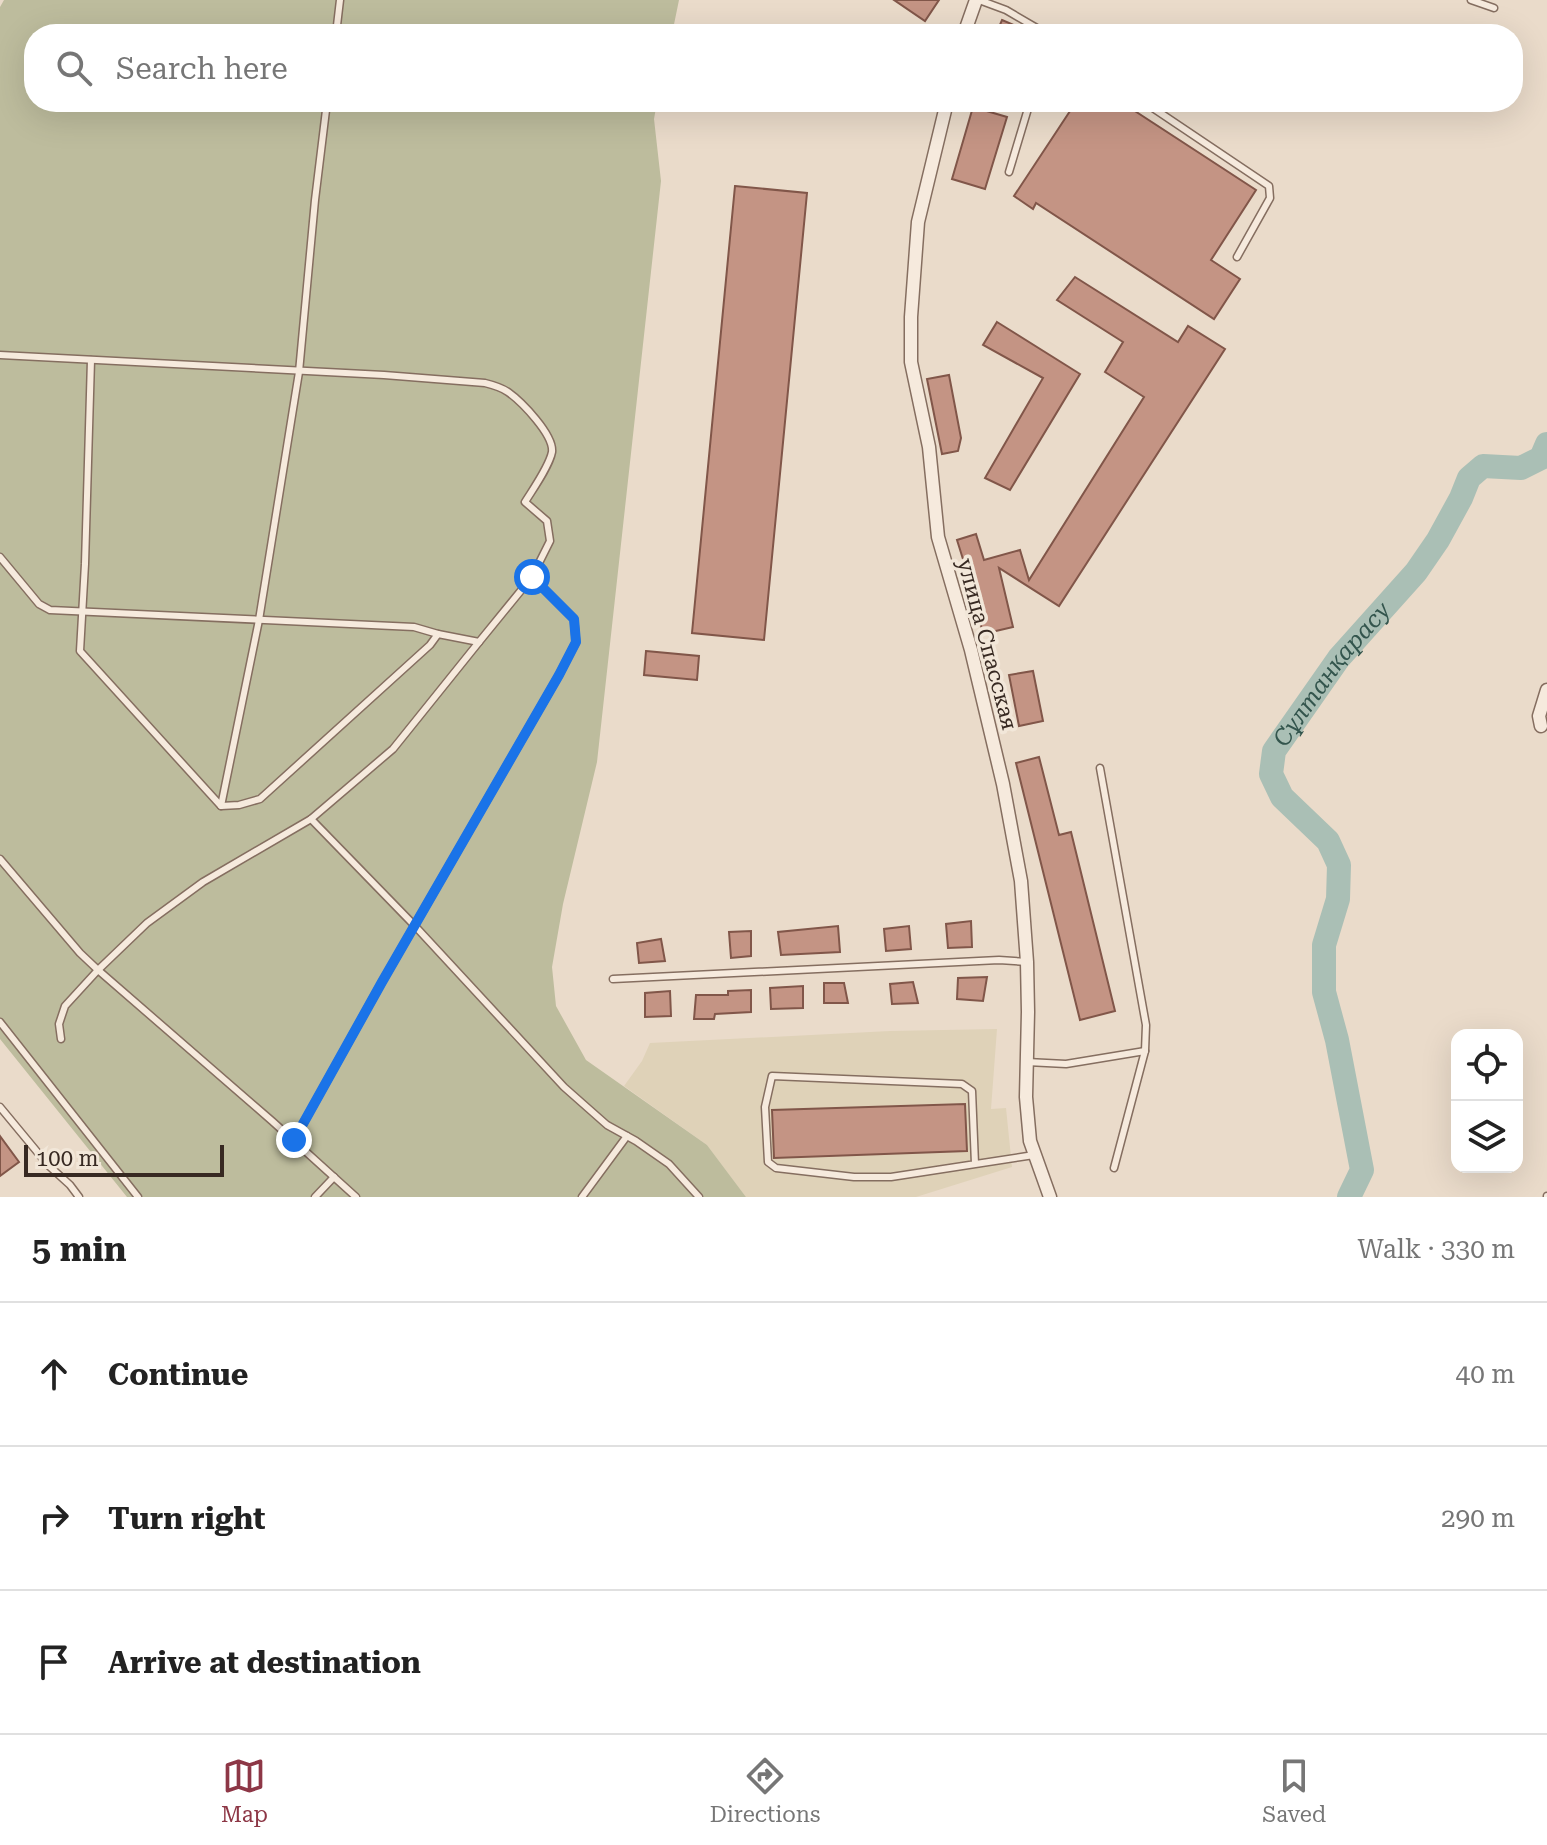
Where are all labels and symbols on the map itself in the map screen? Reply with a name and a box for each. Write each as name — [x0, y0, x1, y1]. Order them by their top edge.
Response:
street label: улица Спасская — [953, 556, 1022, 733]
route start — [514, 559, 550, 595]
water label: Сұлтанқарасу — [1267, 596, 1397, 752]
route end — [276, 1122, 312, 1158]
scale bar — [24, 1141, 224, 1177]

